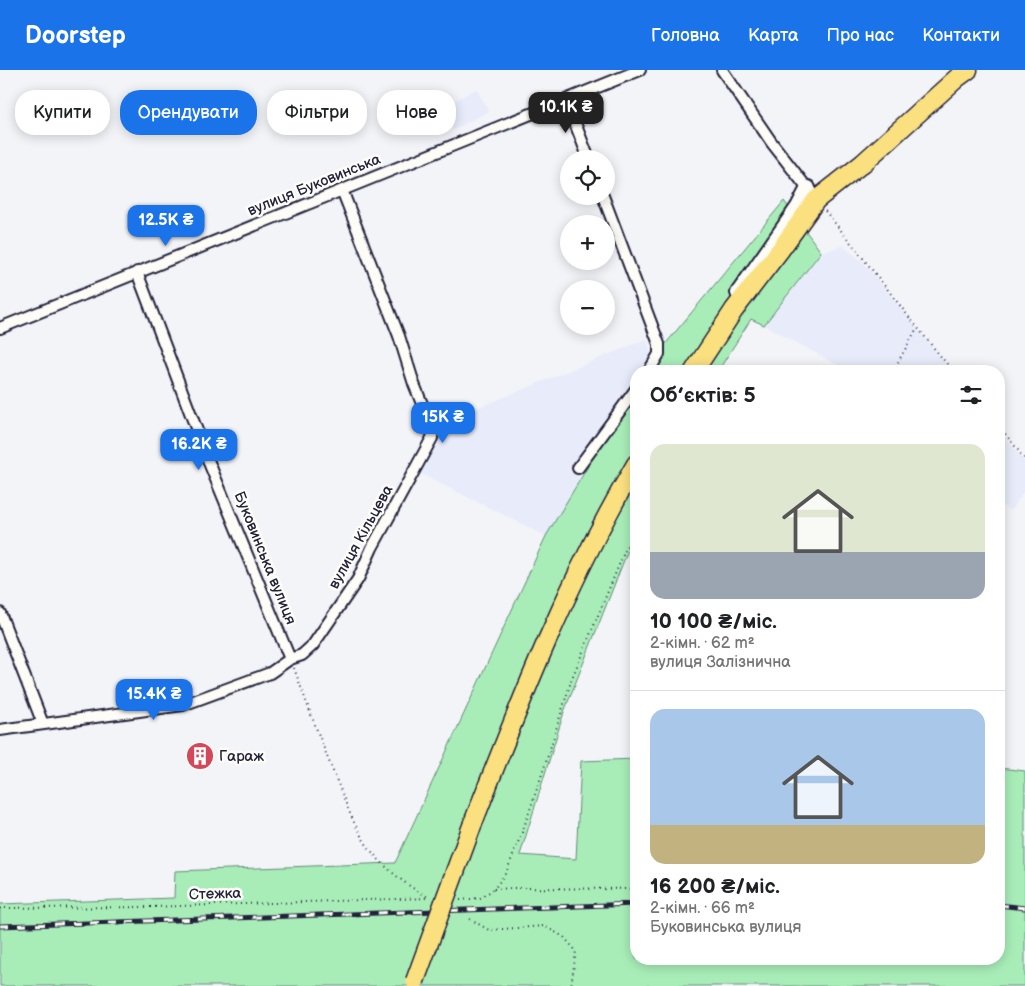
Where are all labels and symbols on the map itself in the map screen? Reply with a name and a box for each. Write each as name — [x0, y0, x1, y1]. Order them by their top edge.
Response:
pin: 10.1K ₴ — [520, 92, 612, 134]
street label: вулиця Буковинська — [245, 150, 383, 220]
pin: 12.5K ₴ — [120, 204, 212, 247]
pin: 15K ₴ — [408, 402, 478, 444]
pin: 16.2K ₴ — [153, 428, 245, 471]
street label: вулиця Кільцева — [325, 482, 398, 592]
street label: Буковинська вулиця — [230, 489, 300, 627]
pin: 15.4K ₴ — [108, 678, 200, 721]
building icon: Гараж — [185, 741, 215, 771]
place label: Гараж — [219, 747, 264, 766]
street label: Стежка — [188, 884, 242, 904]

